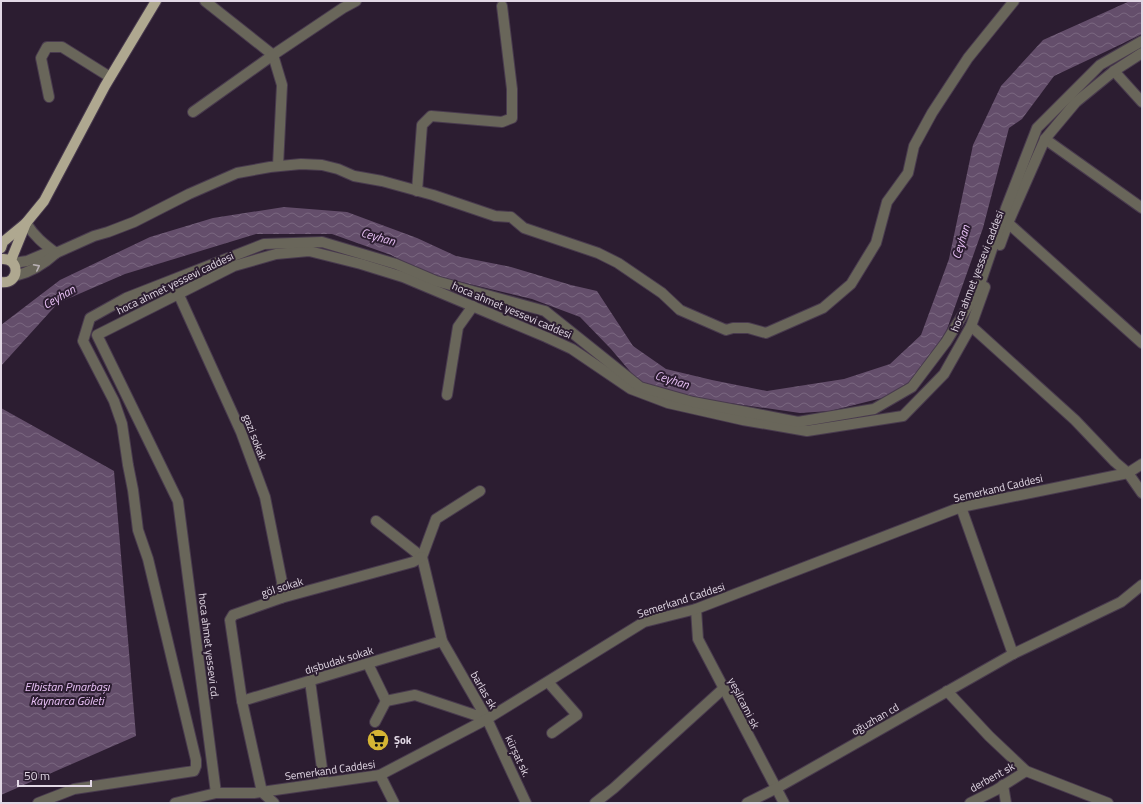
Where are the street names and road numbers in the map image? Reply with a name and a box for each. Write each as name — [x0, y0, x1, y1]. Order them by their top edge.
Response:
street label: hoca ahmet yessevi caddesi — [947, 208, 1007, 334]
street label: hoca ahmet yessevi caddesi — [114, 248, 236, 318]
street label: hoca ahmet yessevi caddesi — [450, 278, 574, 342]
street label: gazi sokak — [239, 412, 271, 463]
street label: Semerkand Caddesi — [952, 470, 1044, 506]
street label: göl sokak — [259, 573, 306, 601]
street label: Semerkand Caddesi — [635, 578, 727, 622]
street label: hoca ahmet yessevi cd. — [195, 592, 223, 700]
street label: dışbudak sokak — [303, 642, 376, 678]
street label: barlas sk — [467, 668, 502, 712]
street label: yeşilcami sk — [724, 675, 764, 732]
street label: oğuzhan cd — [848, 699, 902, 739]
street label: kürşat sk. — [501, 732, 535, 780]
street label: Semerkand Caddesi — [284, 756, 376, 784]
street label: derbent sk — [967, 758, 1018, 796]

